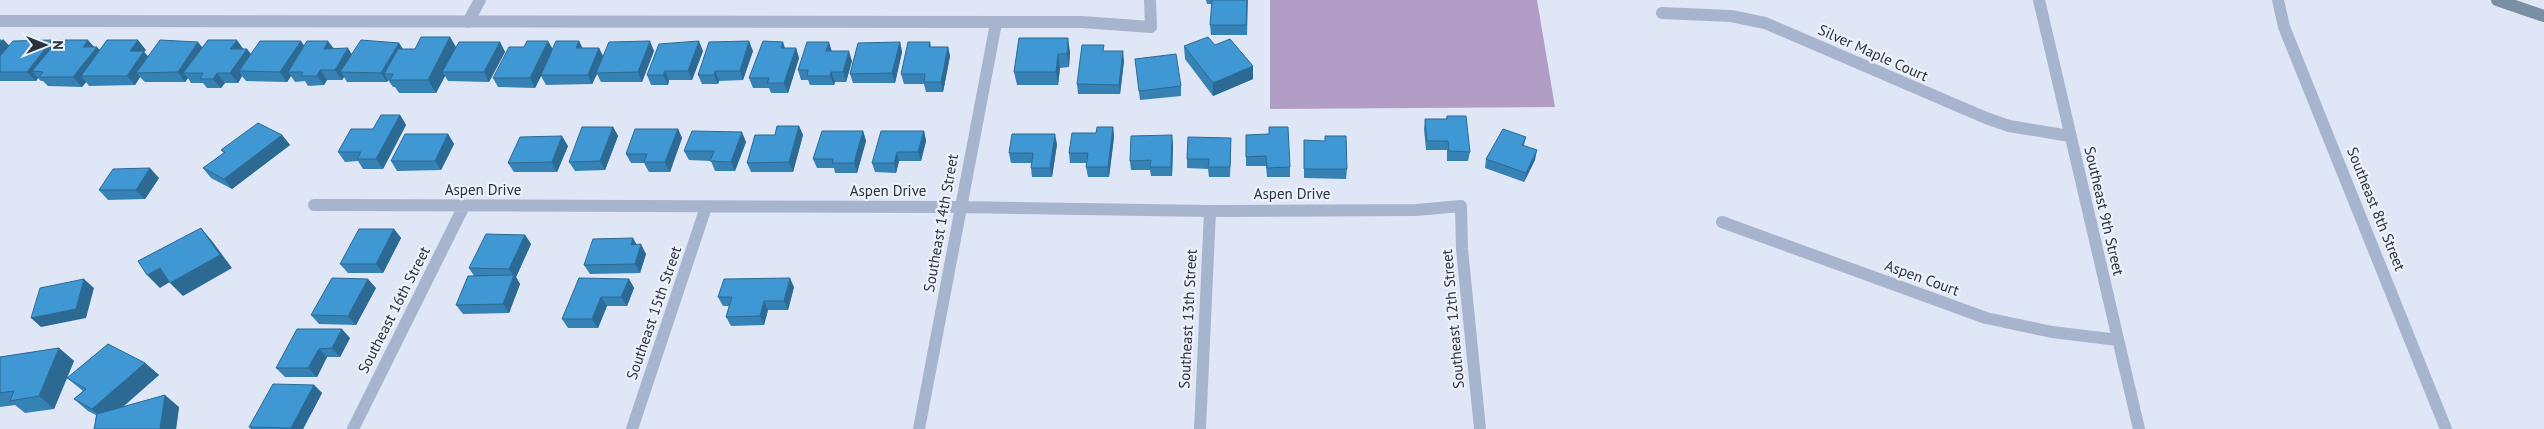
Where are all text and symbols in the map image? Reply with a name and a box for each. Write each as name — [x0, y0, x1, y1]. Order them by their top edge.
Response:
north arrow — [20, 20, 70, 70]
street label: Silver Maple Court — [1815, 20, 1931, 85]
text: N — [49, 40, 67, 50]
street label: Southeast 8th Street — [2343, 144, 2410, 273]
street label: Southeast 9th Street — [2080, 145, 2129, 277]
street label: Southeast 14th Street — [919, 152, 962, 293]
street label: Aspen Drive — [445, 180, 521, 199]
street label: Aspen Drive — [850, 181, 926, 200]
street label: Aspen Drive — [1254, 184, 1330, 203]
street label: Southeast 16th Street — [353, 243, 434, 376]
street label: Southeast 15th Street — [622, 244, 685, 382]
street label: Southeast 13th Street — [1174, 249, 1201, 389]
street label: Southeast 12th Street — [1437, 249, 1468, 390]
street label: Aspen Court — [1882, 255, 1962, 300]

